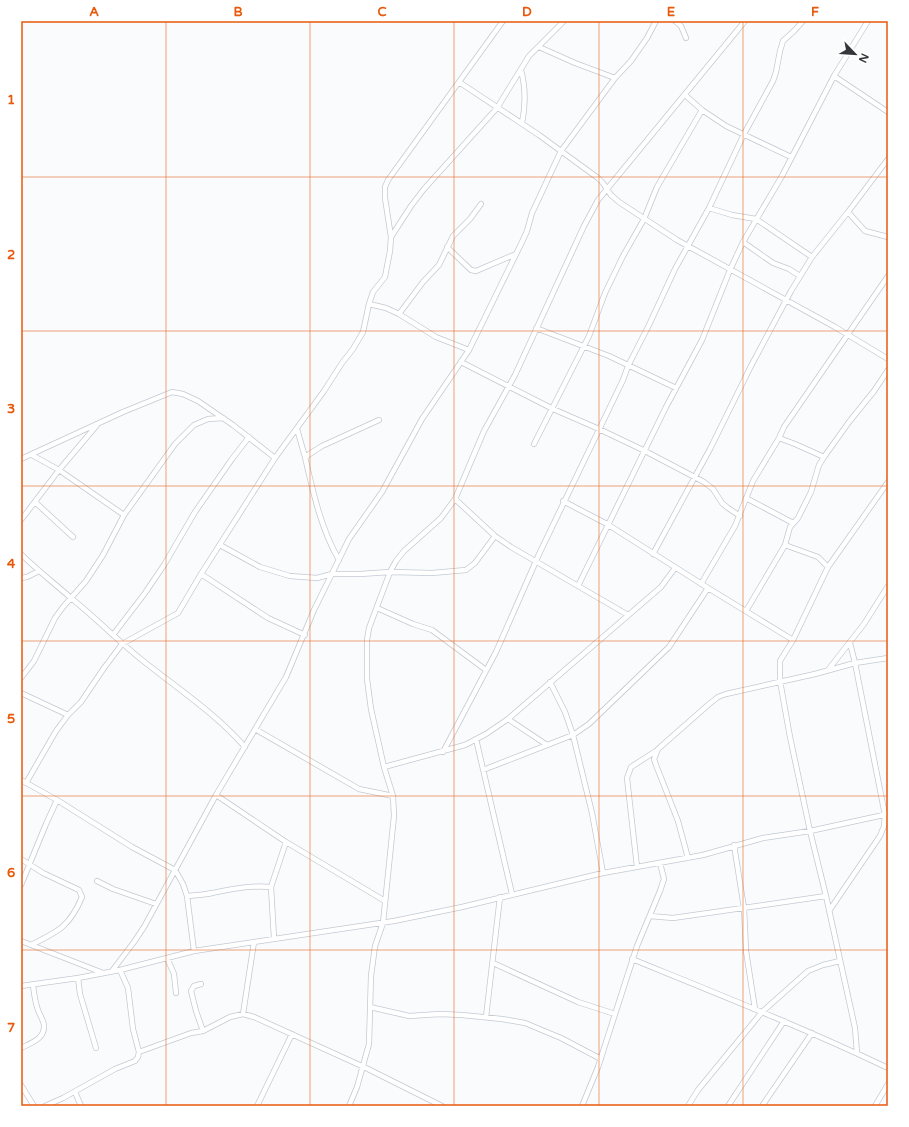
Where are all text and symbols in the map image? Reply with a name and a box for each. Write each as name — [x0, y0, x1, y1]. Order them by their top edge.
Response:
text: A — [89, 4, 99, 20]
text: B — [233, 4, 243, 20]
text: C — [377, 4, 387, 20]
text: D — [522, 4, 532, 20]
text: E — [667, 4, 675, 20]
text: F — [811, 4, 819, 20]
north arrow — [835, 34, 875, 74]
text: N — [856, 51, 871, 65]
text: 1 — [7, 92, 15, 108]
text: 2 — [7, 247, 15, 263]
text: 3 — [7, 401, 15, 417]
text: 4 — [7, 556, 16, 572]
text: 5 — [7, 711, 15, 727]
text: 6 — [7, 865, 15, 881]
text: 7 — [7, 1020, 15, 1036]

